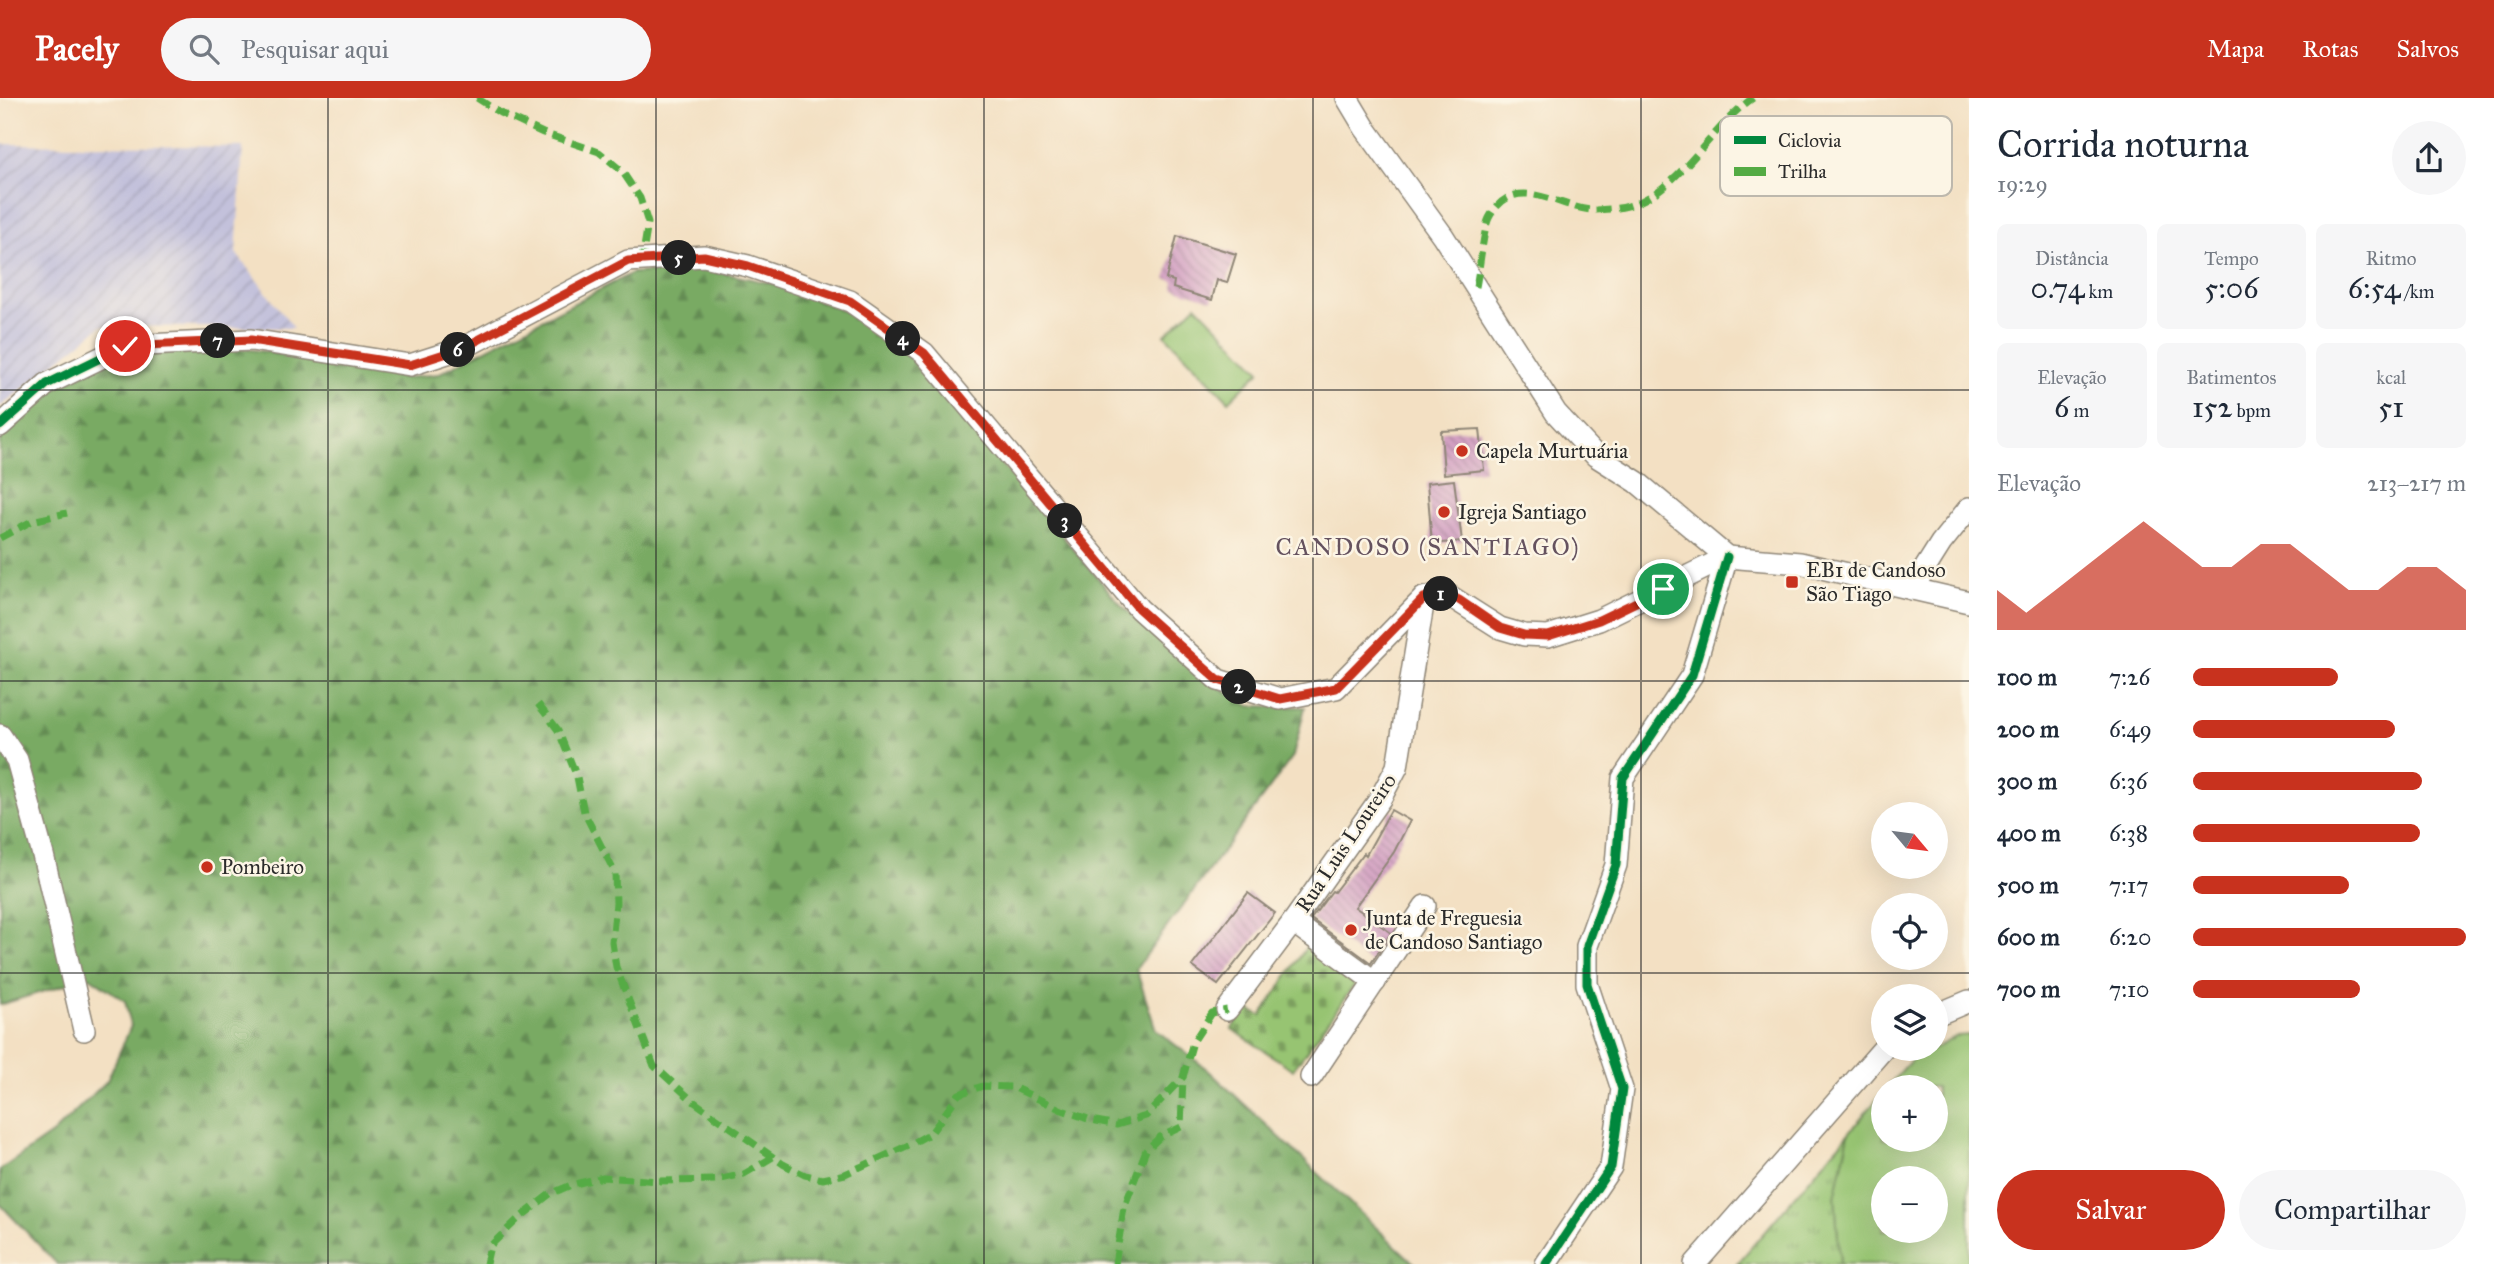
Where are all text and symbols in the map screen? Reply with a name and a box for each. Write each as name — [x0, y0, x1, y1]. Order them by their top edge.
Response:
search box — [161, 18, 651, 81]
text: Pacely — [35, 29, 119, 69]
icon: search — [185, 30, 223, 68]
text: Pesquisar aqui — [241, 33, 389, 65]
text: Mapa — [2207, 34, 2264, 64]
text: Rotas — [2302, 34, 2358, 64]
text: Salvos — [2396, 34, 2459, 64]
legend — [1720, 116, 1952, 196]
text: Corrida noturna — [1997, 121, 2249, 167]
button: share — [2392, 121, 2466, 195]
text: Ciclovia — [1778, 129, 1842, 152]
text: Trilha — [1778, 160, 1828, 183]
text: 19:29 — [1997, 170, 2048, 198]
pin: 5 — [662, 240, 696, 276]
text: 5 — [674, 246, 683, 269]
text: Distância — [2035, 247, 2109, 270]
text: Tempo — [2204, 247, 2259, 270]
text: Ritmo — [2366, 247, 2417, 270]
text: 0.74 — [2030, 270, 2084, 306]
text: 5:06 — [2204, 270, 2259, 306]
text: 6:54 — [2348, 270, 2401, 306]
text: km — [2084, 280, 2113, 303]
text: /km — [2401, 280, 2435, 303]
pin — [95, 316, 155, 376]
pin: 4 — [886, 322, 920, 356]
pin: 7 — [200, 324, 235, 358]
icon: check — [106, 327, 144, 365]
text: 4 — [897, 327, 908, 350]
text: 7 — [212, 329, 223, 352]
pin: 6 — [440, 332, 476, 368]
text: 6 — [453, 338, 462, 361]
text: Elevação — [2037, 366, 2107, 389]
text: Batimentos — [2187, 366, 2276, 389]
text: kcal — [2376, 366, 2406, 389]
text: 6 — [2054, 389, 2069, 425]
text: 152 — [2192, 389, 2232, 425]
text: 51 — [2378, 389, 2404, 425]
text: m — [2069, 399, 2090, 422]
text: bpm — [2232, 399, 2271, 422]
place label: Capela Murtuária — [1476, 438, 1628, 464]
marker: Capela Murtuária — [1454, 443, 1470, 459]
text: Elevação — [1997, 469, 2081, 497]
text: 213–217 m — [2367, 469, 2466, 497]
place label: Igreja Santiago — [1458, 499, 1587, 525]
pin: 3 — [1048, 504, 1082, 538]
marker: Igreja Santiago — [1436, 504, 1452, 520]
text: 3 — [1061, 509, 1068, 532]
district label: CANDOSO (SANTIAGO) — [1275, 532, 1581, 562]
place label: EB1 de Candoso São Tiago — [1806, 557, 1946, 607]
pin — [1633, 559, 1693, 619]
icon: arrive — [1644, 570, 1682, 608]
marker: EB1 de Candoso São Tiago — [1784, 574, 1800, 590]
pin: 1 — [1424, 576, 1458, 612]
text: 1 — [1437, 582, 1444, 605]
text: 100 m — [1997, 663, 2057, 691]
text: 7:26 — [2109, 663, 2150, 691]
pin: 2 — [1222, 670, 1256, 704]
text: 2 — [1234, 675, 1243, 698]
text: 200 m — [1997, 715, 2059, 743]
text: 6:49 — [2109, 715, 2152, 743]
text: 300 m — [1997, 767, 2057, 795]
text: 6:36 — [2109, 767, 2148, 795]
street label: Rua Luis Loureiro — [1290, 768, 1402, 917]
north arrow — [1871, 802, 1948, 878]
map controls — [1871, 802, 1948, 1243]
text: 400 m — [1997, 819, 2061, 847]
text: 6:38 — [2109, 819, 2148, 847]
place label: Pombeiro — [221, 854, 304, 880]
marker: Pombeiro — [199, 859, 215, 875]
text: 500 m — [1997, 871, 2059, 899]
text: 7:17 — [2109, 871, 2148, 899]
button: locate — [1871, 893, 1948, 970]
place label: Junta de Freguesia de Candoso Santiago — [1363, 905, 1543, 955]
marker: Junta de Freguesia de Candoso Santiago — [1343, 922, 1359, 938]
text: 600 m — [1997, 923, 2060, 951]
text: 6:20 — [2109, 923, 2151, 951]
text: 700 m — [1997, 975, 2060, 1003]
text: 7:10 — [2109, 975, 2149, 1003]
button: layers — [1871, 984, 1948, 1061]
button: + — [1871, 1075, 1948, 1152]
button: − — [1871, 1166, 1948, 1243]
button: Salvar — [1997, 1170, 2225, 1250]
button: Compartilhar — [2239, 1170, 2466, 1250]

